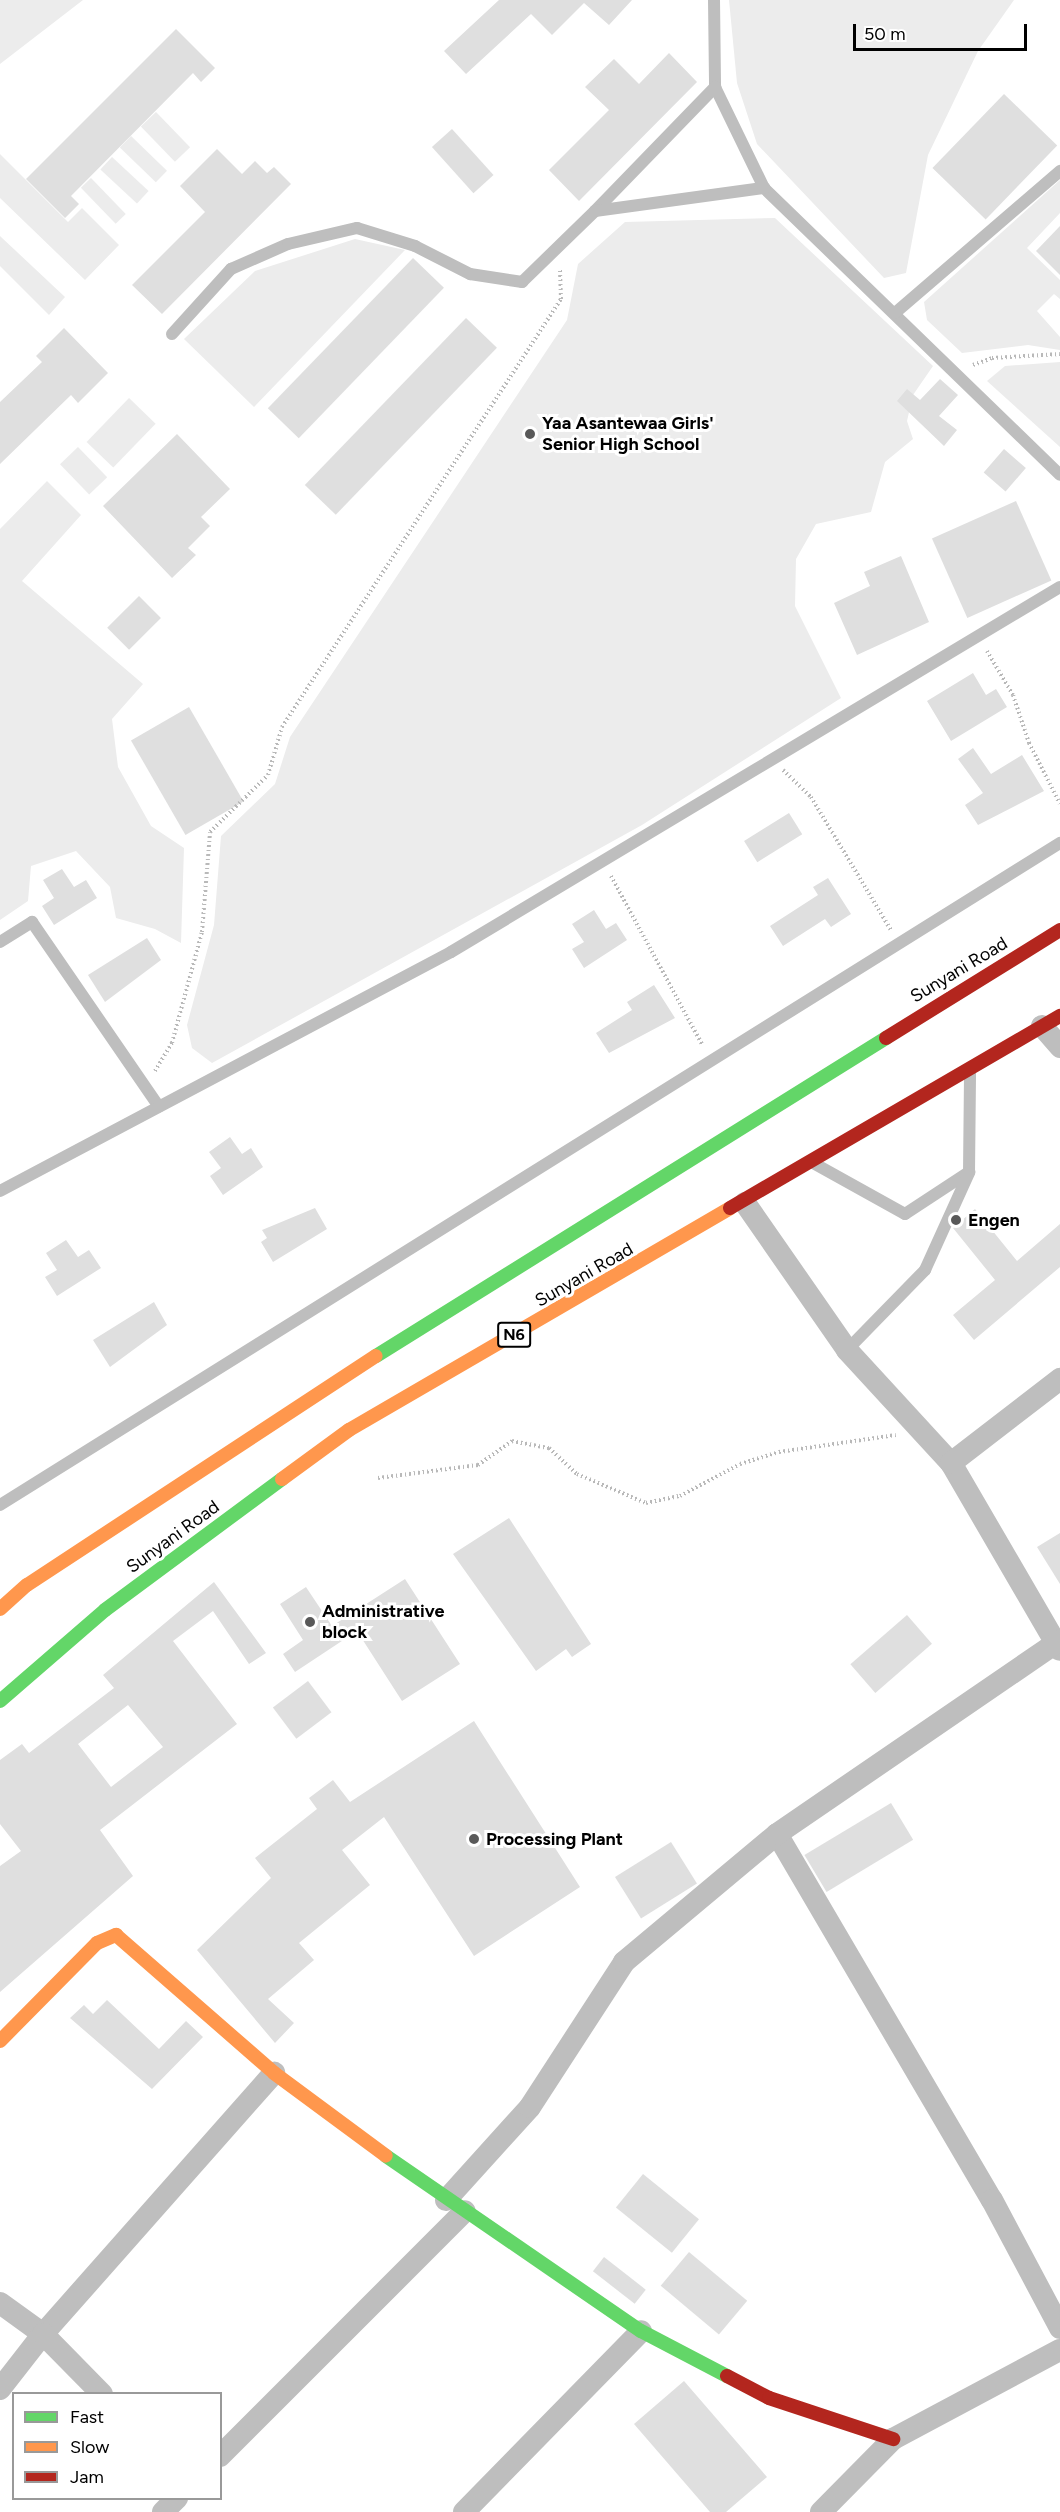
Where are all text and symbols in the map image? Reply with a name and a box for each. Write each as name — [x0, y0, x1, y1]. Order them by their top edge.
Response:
scale bar — [856, 12, 1030, 50]
text: 50 m — [864, 23, 906, 45]
place label: Yaa Asantewaa Girls' Senior High School — [542, 413, 714, 456]
marker: Yaa Asantewaa Girls' Senior High School — [523, 427, 537, 441]
street label: Sunyani Road — [906, 933, 1012, 1007]
place label: Engen — [968, 1209, 1020, 1231]
marker: Engen — [949, 1213, 963, 1227]
street label: Sunyani Road — [531, 1238, 637, 1312]
road number: N6 — [496, 1322, 532, 1348]
street label: Sunyani Road — [122, 1496, 224, 1578]
place label: Administrative block — [322, 1601, 444, 1644]
marker: Administrative block — [303, 1615, 317, 1629]
place label: Processing Plant — [486, 1828, 623, 1850]
marker: Processing Plant — [467, 1832, 481, 1846]
legend — [12, 2392, 222, 2500]
text: Fast — [70, 2406, 104, 2428]
text: Slow — [70, 2436, 109, 2458]
text: Jam — [70, 2466, 104, 2488]

